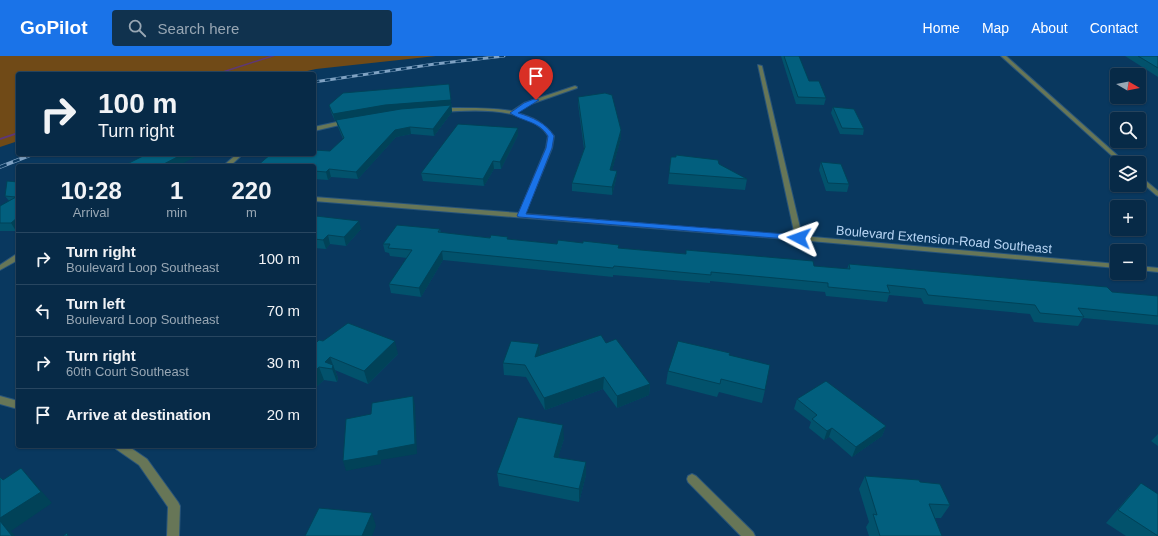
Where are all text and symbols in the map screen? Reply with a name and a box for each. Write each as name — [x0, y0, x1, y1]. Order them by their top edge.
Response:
search box — [112, 10, 392, 46]
text: GoPilot — [20, 17, 88, 38]
icon: search — [126, 17, 148, 39]
text: Search here — [158, 20, 239, 37]
text: Home — [923, 20, 960, 36]
text: Map — [982, 20, 1009, 36]
text: About — [1031, 20, 1068, 36]
text: Contact — [1090, 20, 1138, 36]
pin — [519, 59, 553, 100]
icon: arrive — [525, 65, 547, 87]
north arrow — [1110, 68, 1146, 104]
map controls — [1110, 68, 1146, 280]
icon: right — [32, 88, 84, 140]
text: 100 m — [98, 88, 177, 119]
button: search — [1110, 112, 1146, 148]
text: Turn right — [98, 121, 174, 141]
button: layers — [1110, 156, 1146, 192]
text: 10:28 — [60, 177, 122, 204]
text: 1 — [170, 177, 183, 204]
text: 220 — [232, 177, 272, 204]
button: + — [1110, 200, 1146, 236]
text: Arrival — [73, 205, 110, 220]
text: min — [166, 205, 187, 220]
text: m — [246, 205, 257, 220]
position arrow — [778, 217, 820, 259]
street label: Boulevard Extension-Road Southeast — [835, 223, 1053, 256]
text: Turn right — [66, 243, 136, 260]
button: − — [1110, 244, 1146, 280]
icon: right — [32, 248, 54, 270]
text: 100 m — [258, 250, 300, 267]
text: Boulevard Loop Southeast — [66, 260, 219, 275]
text: Turn left — [66, 295, 125, 312]
icon: left — [32, 300, 54, 322]
text: 70 m — [267, 302, 300, 319]
text: Boulevard Loop Southeast — [66, 312, 219, 327]
text: Turn right — [66, 347, 136, 364]
icon: right — [32, 352, 54, 374]
text: 30 m — [267, 354, 300, 371]
text: 60th Court Southeast — [66, 364, 189, 379]
icon: arrive — [32, 404, 54, 426]
text: Arrive at destination — [66, 406, 211, 423]
text: 20 m — [267, 406, 300, 423]

